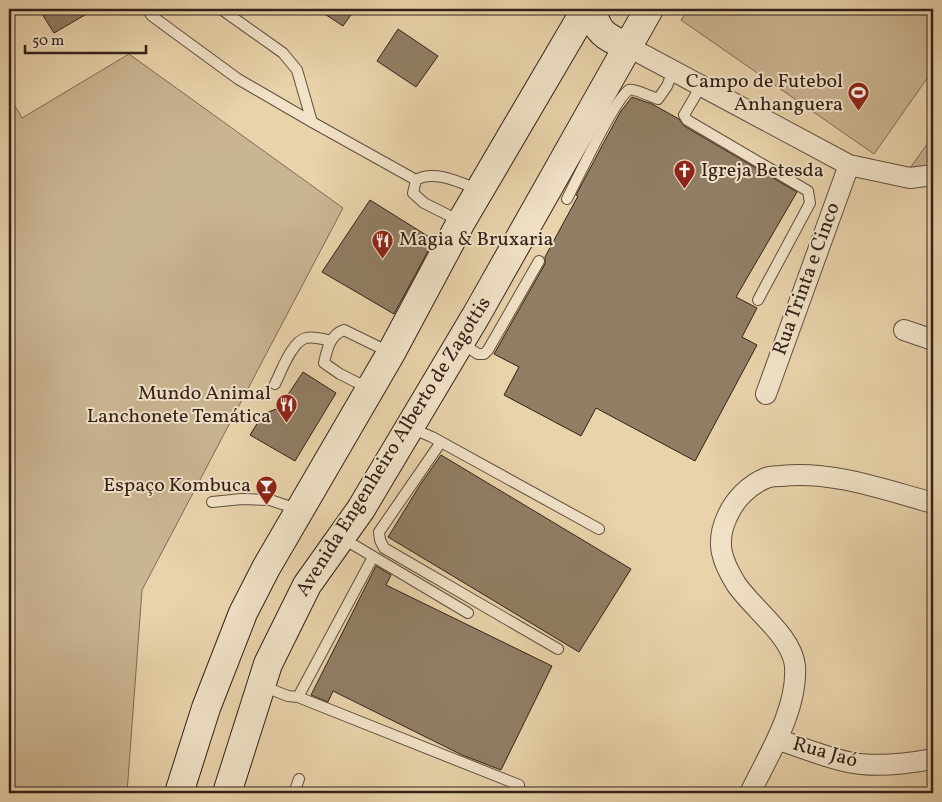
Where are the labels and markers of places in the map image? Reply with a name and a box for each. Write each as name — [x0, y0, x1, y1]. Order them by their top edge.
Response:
place label: Campo de Futebol Anhanguera — [686, 68, 843, 119]
sports icon: Campo de Futebol Anhanguera — [847, 81, 871, 112]
place label: Igreja Betesda — [701, 157, 824, 185]
church icon: Igreja Betesda — [673, 159, 697, 190]
place label: Magia & Bruxaria — [399, 226, 554, 254]
restaurant icon: Magia & Bruxaria — [371, 228, 395, 259]
place label: Mundo Animal Lanchonete Temática — [87, 380, 271, 431]
restaurant icon: Mundo Animal Lanchonete Temática — [275, 393, 299, 424]
place label: Espaço Kombuca — [103, 472, 251, 500]
bar icon: Espaço Kombuca — [255, 474, 279, 505]

